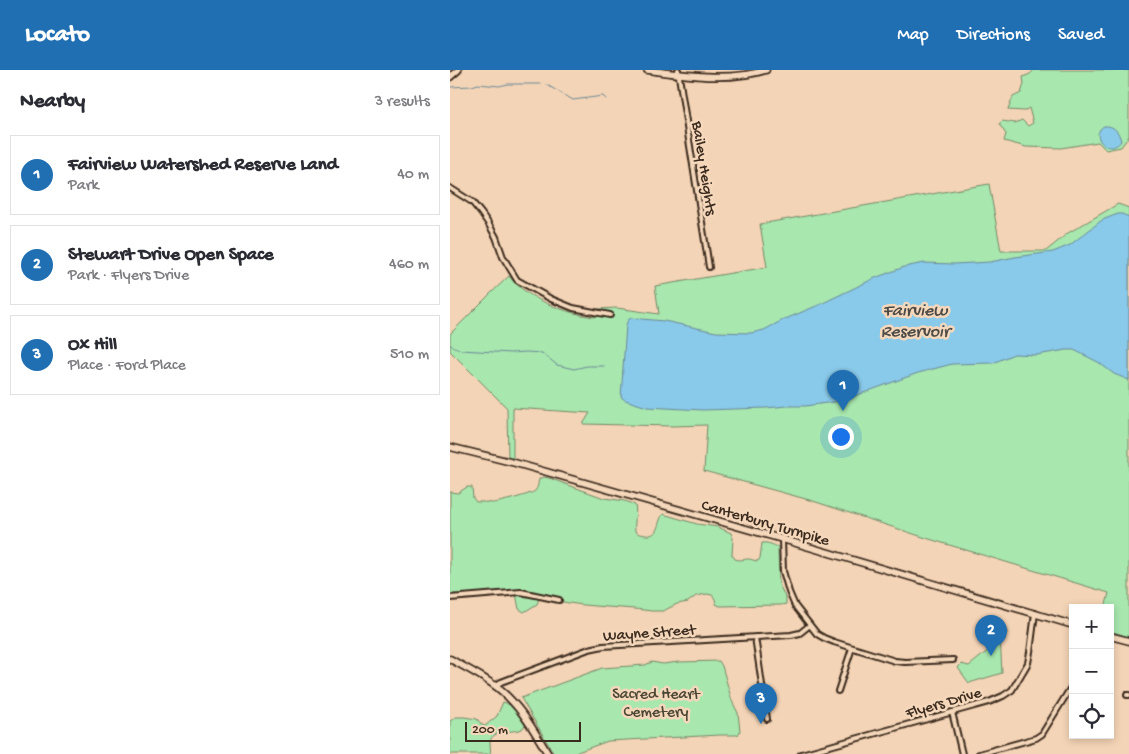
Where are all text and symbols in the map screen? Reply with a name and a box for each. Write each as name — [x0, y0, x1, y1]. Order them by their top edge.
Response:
text: Locato — [25, 21, 90, 50]
text: Map — [897, 25, 929, 46]
text: Directions — [957, 25, 1030, 46]
text: Saved — [1058, 25, 1104, 46]
text: Nearby — [20, 90, 85, 115]
text: 3 results — [375, 93, 430, 112]
street label: Bailey Heights — [686, 119, 720, 218]
text: Fairview Watershed Reserve Land — [68, 154, 338, 177]
text: 1 — [34, 166, 40, 185]
text: 40 m — [397, 166, 429, 185]
text: Park — [68, 177, 99, 196]
text: Stewart Drive Open Space — [68, 244, 274, 267]
text: 2 — [33, 256, 41, 275]
text: 460 m — [389, 256, 429, 275]
text: Park · Flyers Drive — [68, 267, 189, 286]
water label: Fairview Reservoir — [881, 301, 953, 343]
text: Ox Hill — [68, 334, 117, 357]
text: 3 — [33, 346, 41, 365]
text: 510 m — [390, 346, 429, 365]
text: Place · Ford Place — [68, 357, 186, 376]
pin: 1 — [827, 370, 859, 411]
your location — [828, 424, 854, 450]
street label: Canterbury Turnpike — [699, 497, 832, 552]
map controls — [1069, 604, 1114, 739]
button: + — [1069, 604, 1114, 649]
pin: 2 — [975, 615, 1007, 656]
street label: Wayne Street — [602, 622, 698, 647]
button: − — [1069, 649, 1114, 694]
pin: 3 — [745, 683, 777, 724]
street label: Flyers Drive — [903, 684, 985, 725]
park label: Sacred Heart Cemetery — [612, 686, 701, 723]
button: locate — [1069, 694, 1114, 739]
scale bar — [465, 719, 581, 742]
text: 200 m — [472, 722, 508, 739]

